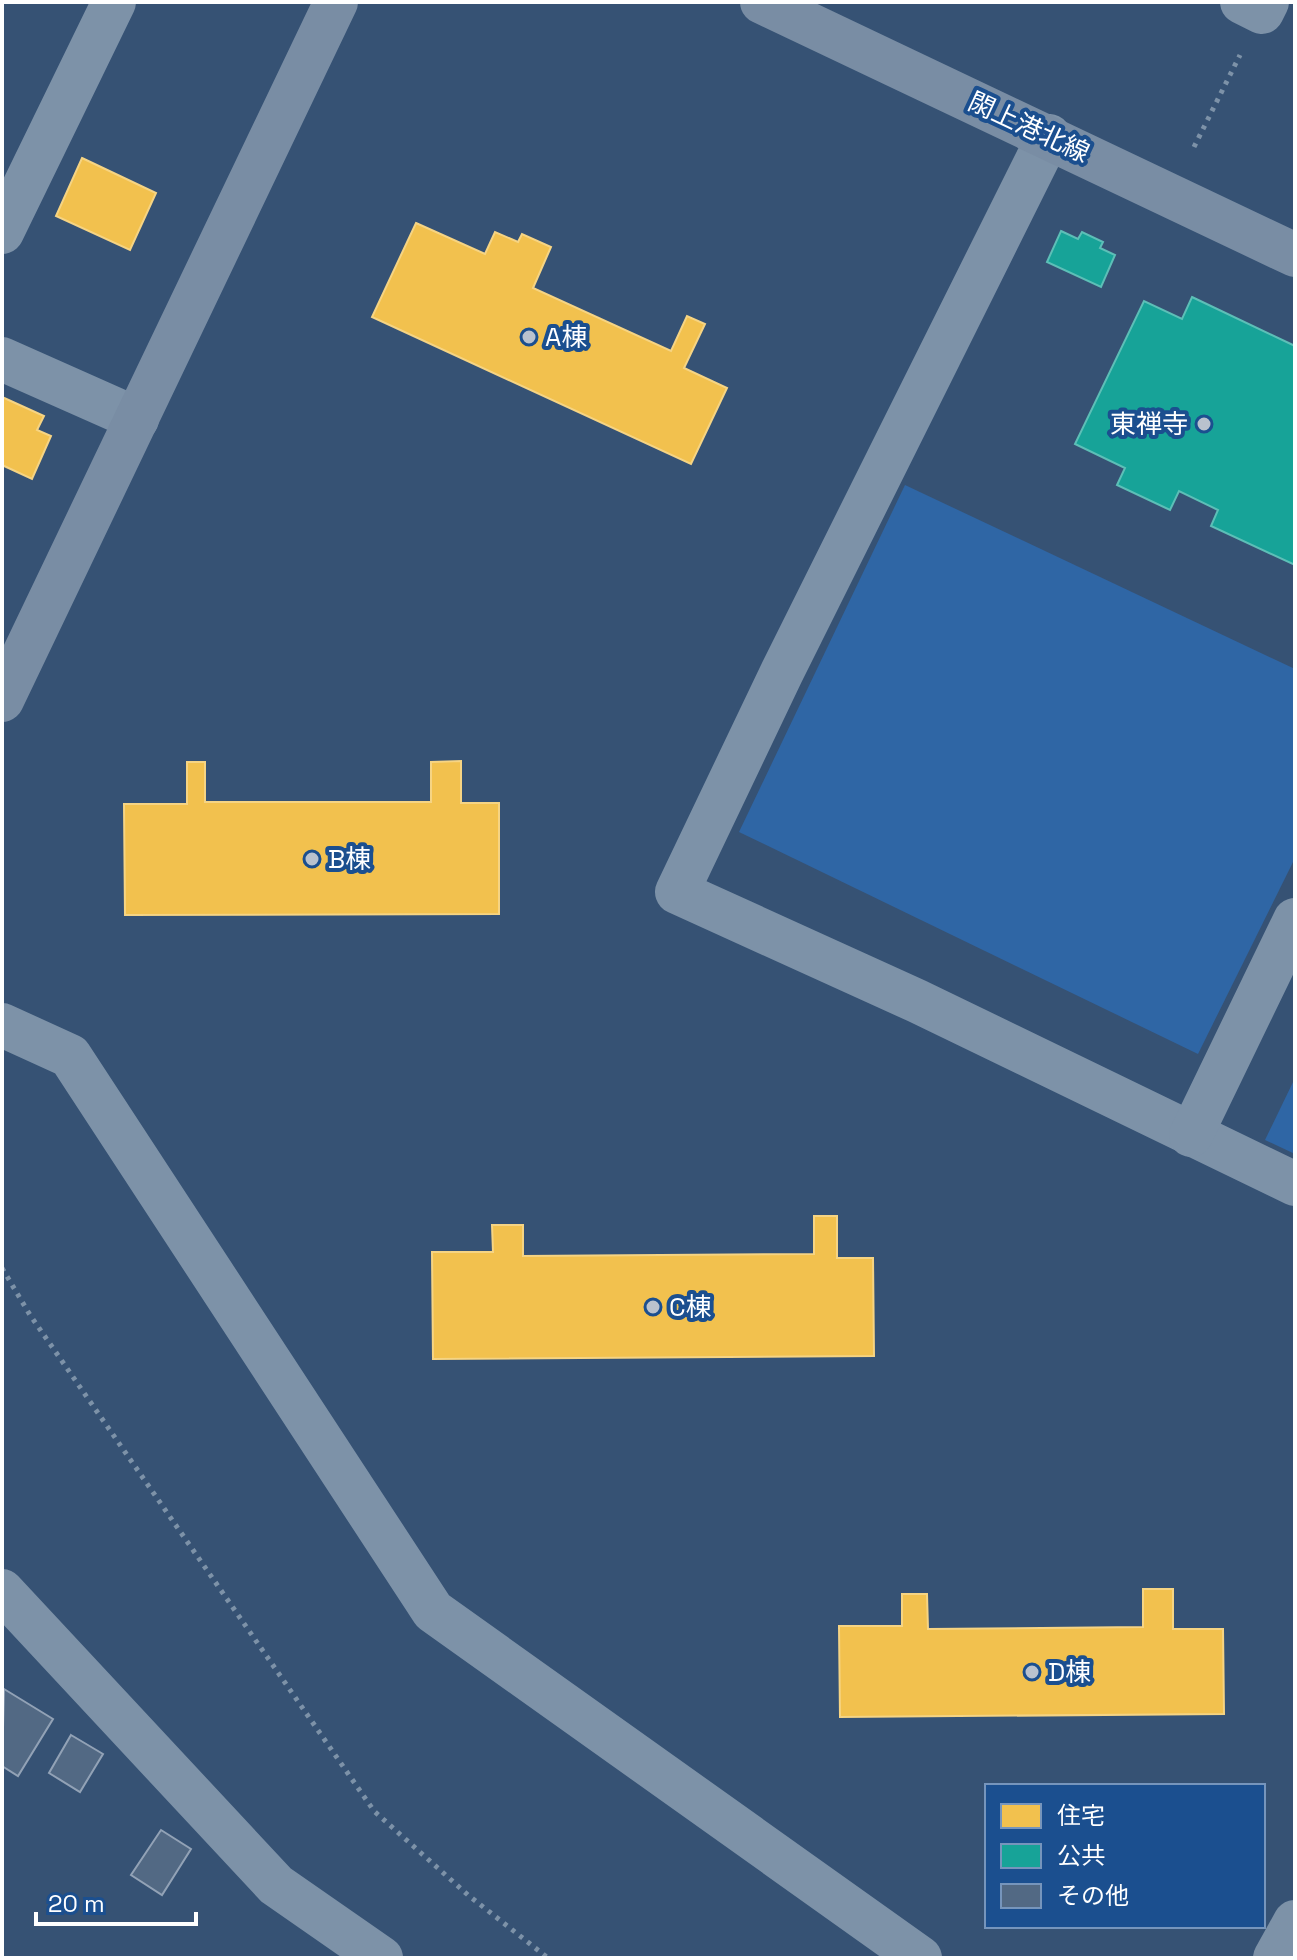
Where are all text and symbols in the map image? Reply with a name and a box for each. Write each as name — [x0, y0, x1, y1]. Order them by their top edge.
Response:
street label: 閖上港北線 — [963, 84, 1095, 170]
place label: A棟 — [545, 320, 587, 354]
marker: A棟 — [520, 328, 538, 346]
place label: 東禅寺 — [1110, 407, 1188, 441]
marker: 東禅寺 — [1195, 415, 1213, 433]
place label: B棟 — [328, 842, 371, 876]
marker: B棟 — [303, 850, 321, 868]
place label: C棟 — [669, 1290, 712, 1324]
marker: C棟 — [644, 1298, 662, 1316]
place label: D棟 — [1048, 1655, 1091, 1689]
marker: D棟 — [1023, 1663, 1041, 1681]
legend — [985, 1784, 1265, 1928]
text: 住宅 — [1057, 1800, 1105, 1831]
text: 公共 — [1057, 1840, 1105, 1871]
scale bar — [36, 1876, 196, 1926]
text: その他 — [1057, 1880, 1129, 1911]
text: 20 m — [48, 1888, 105, 1919]

